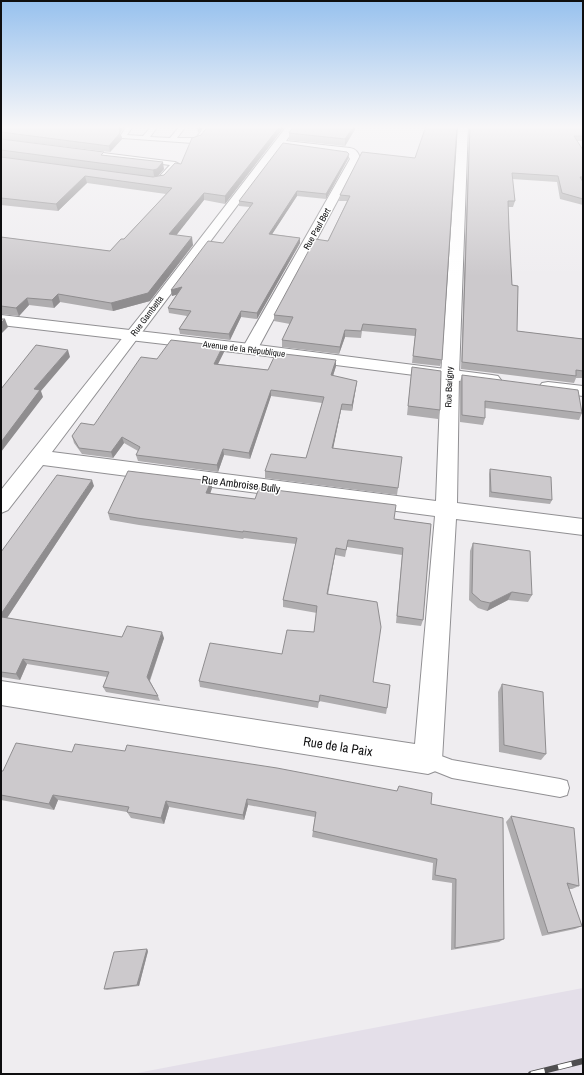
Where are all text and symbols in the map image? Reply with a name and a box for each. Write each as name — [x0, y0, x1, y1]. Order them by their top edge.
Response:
street label: Rue Paul Bert — [301, 206, 333, 252]
street label: Rue Gambetta — [128, 293, 166, 339]
street label: Avenue de la République — [201, 338, 286, 360]
street label: Rue Barigny — [442, 366, 456, 408]
street label: Rue Ambroise Bully — [201, 472, 282, 496]
street label: Rue de la Paix — [302, 733, 374, 760]

